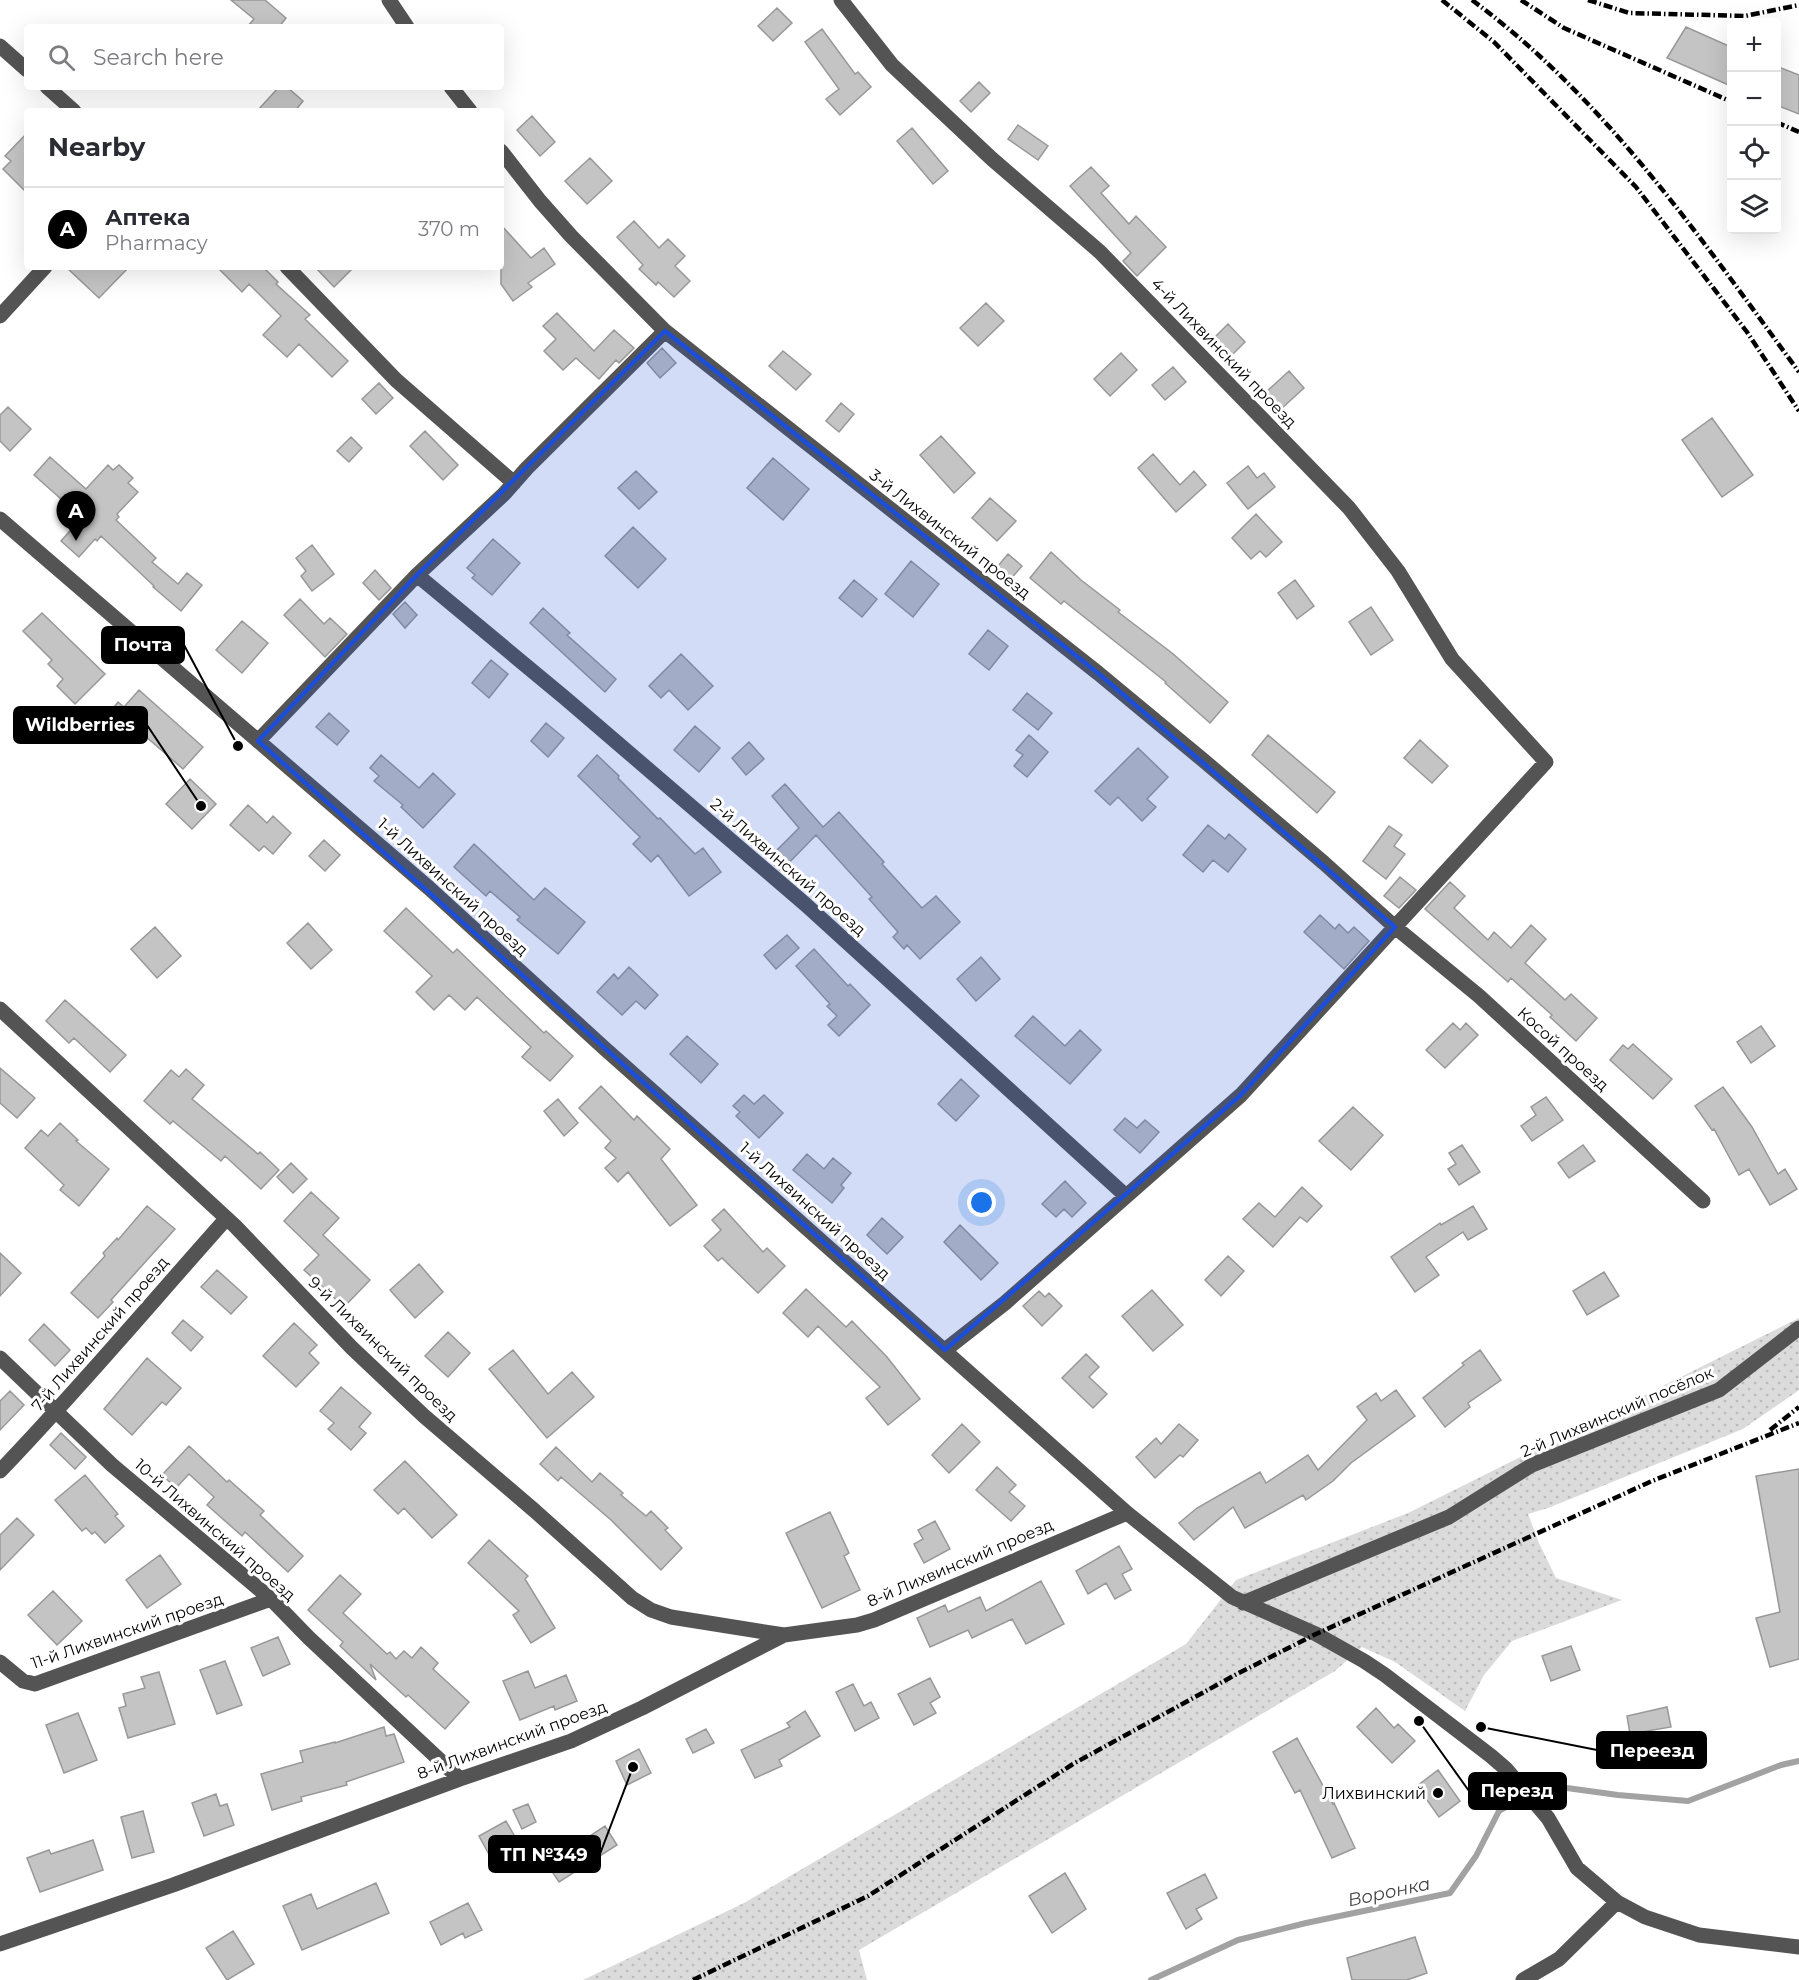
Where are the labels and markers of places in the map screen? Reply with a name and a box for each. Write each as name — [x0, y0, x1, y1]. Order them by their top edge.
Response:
pin: A — [56, 492, 96, 541]
callout: Почта — [102, 627, 184, 663]
callout: Wildberries — [14, 707, 147, 743]
callout: Переезд — [1597, 1732, 1706, 1768]
callout: Перезд — [1469, 1773, 1566, 1809]
place label: Лихвинский — [1322, 1784, 1426, 1803]
marker: Лихвинский — [1431, 1786, 1445, 1800]
callout: ТП №349 — [489, 1836, 600, 1872]

